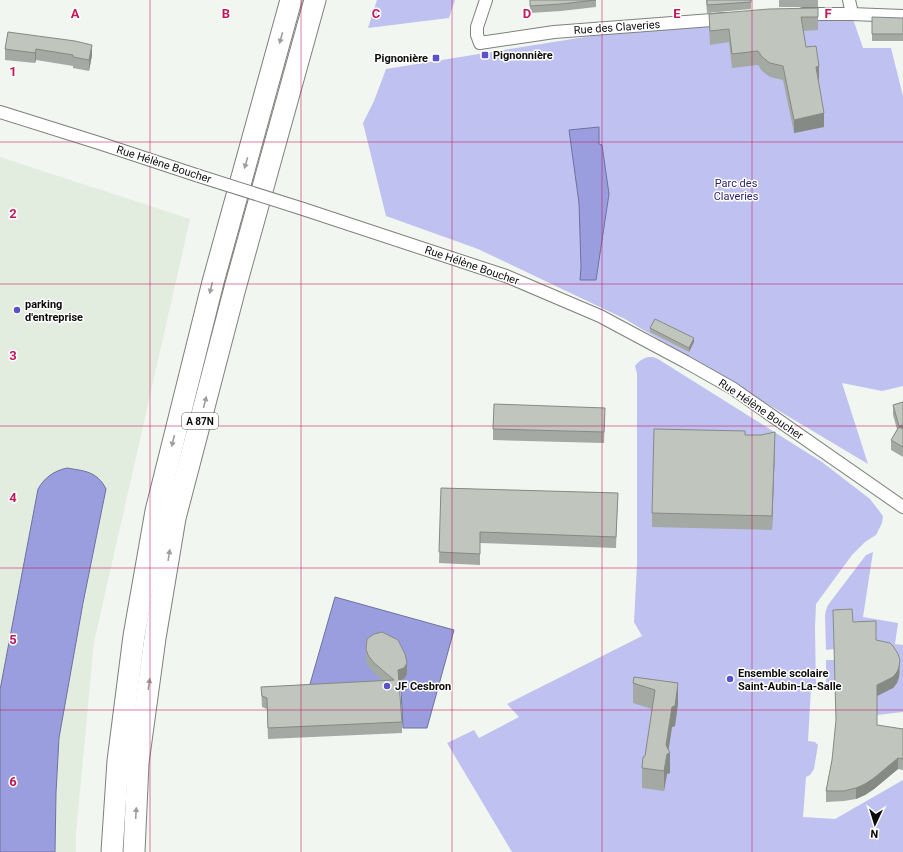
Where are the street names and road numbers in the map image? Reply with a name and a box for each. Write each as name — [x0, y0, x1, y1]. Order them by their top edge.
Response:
street label: Rue des Claveries — [573, 18, 661, 37]
street label: Rue Hélène Boucher — [115, 143, 213, 186]
street label: Rue Hélène Boucher — [423, 243, 521, 288]
street label: Rue Hélène Boucher — [716, 376, 806, 443]
road number: A 87N — [182, 413, 218, 429]

